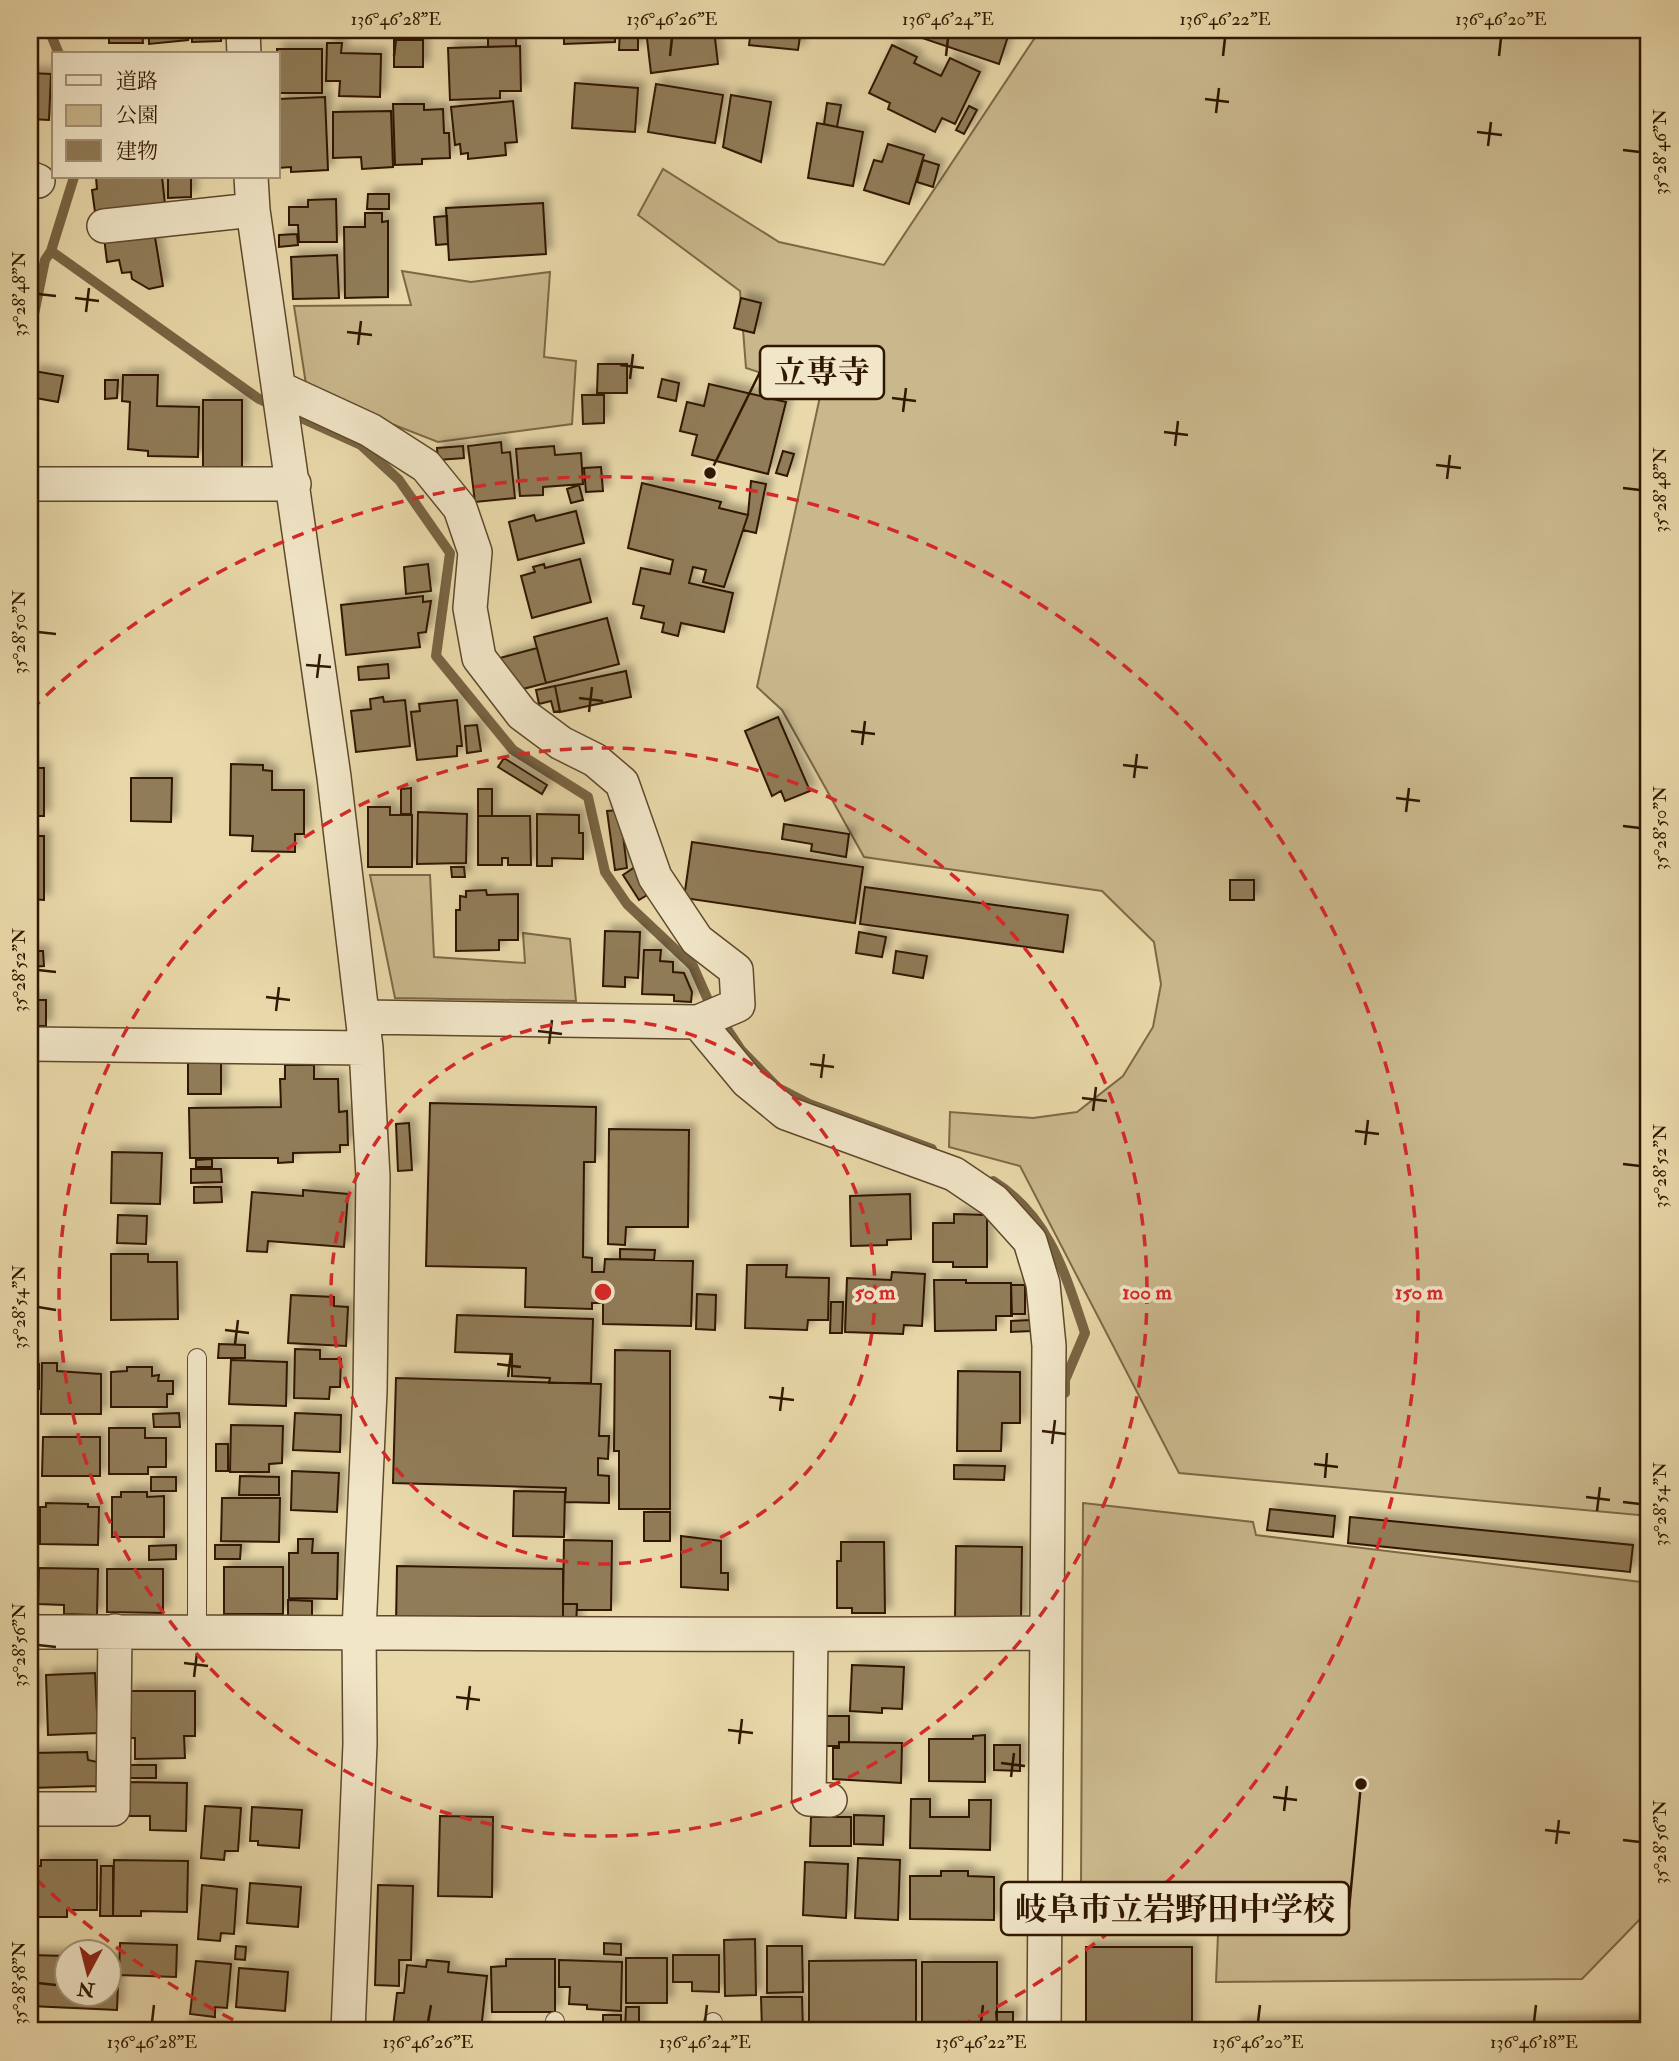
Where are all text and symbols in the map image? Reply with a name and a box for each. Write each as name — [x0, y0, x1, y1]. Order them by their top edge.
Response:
text: 136°46'28"E — [351, 8, 441, 31]
text: 136°46'26"E — [626, 8, 718, 31]
text: 136°46'24"E — [902, 8, 994, 31]
text: 136°46'22"E — [1179, 8, 1271, 31]
text: 136°46'20"E — [1455, 8, 1547, 31]
legend — [52, 52, 280, 178]
text: 道路 — [116, 68, 158, 95]
text: 公園 — [116, 102, 158, 129]
text: 35°28'46"N — [1649, 109, 1672, 195]
text: 建物 — [116, 138, 158, 165]
text: 35°28'48"N — [8, 251, 31, 337]
callout: 立専寺 — [760, 346, 884, 399]
text: 立専寺 — [774, 353, 870, 393]
text: 35°28'48"N — [1649, 447, 1672, 533]
text: 35°28'50"N — [8, 590, 31, 674]
text: 35°28'50"N — [1649, 786, 1672, 870]
text: 35°28'52"N — [8, 928, 31, 1012]
text: 35°28'52"N — [1649, 1124, 1672, 1208]
text: 35°28'54"N — [8, 1265, 31, 1349]
text: 50 m — [855, 1279, 896, 1306]
text: 100 m — [1122, 1279, 1173, 1306]
text: 150 m — [1395, 1279, 1444, 1306]
centre of rings — [591, 1280, 615, 1304]
text: 35°28'54"N — [1649, 1462, 1672, 1546]
text: 35°28'56"N — [8, 1603, 31, 1687]
text: 35°28'56"N — [1649, 1800, 1672, 1884]
callout: 岐阜市立岩野田中学校 — [1001, 1882, 1349, 1935]
text: 岐阜市立岩野田中学校 — [1015, 1890, 1335, 1930]
north arrow — [52, 1938, 122, 2008]
text: 35°28'58"N — [8, 1941, 31, 2025]
text: N — [75, 1976, 97, 2002]
text: 136°46'28"E — [107, 2031, 197, 2054]
text: 136°46'26"E — [382, 2031, 474, 2054]
text: 136°46'24"E — [659, 2031, 751, 2054]
text: 136°46'22"E — [935, 2031, 1027, 2054]
text: 136°46'20"E — [1212, 2031, 1304, 2054]
text: 136°46'18"E — [1490, 2031, 1578, 2054]

